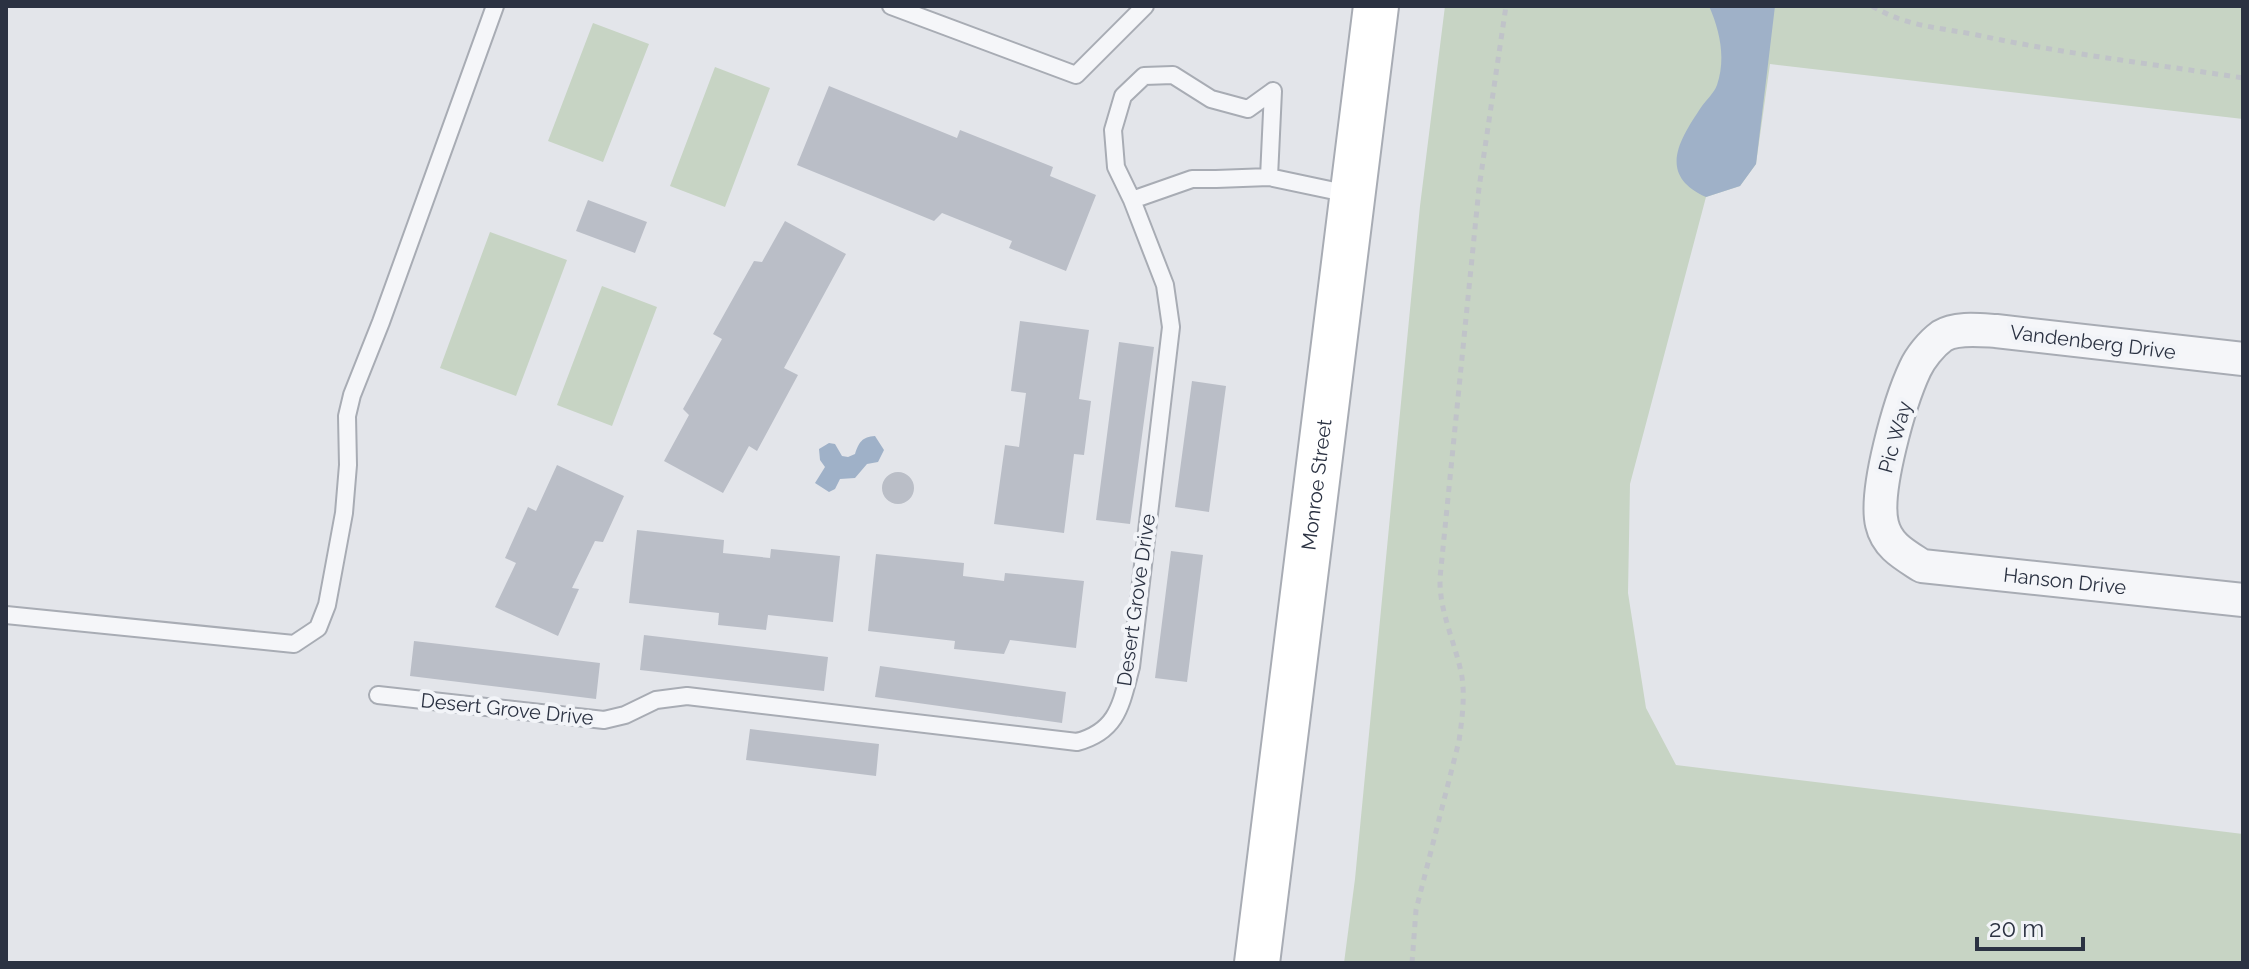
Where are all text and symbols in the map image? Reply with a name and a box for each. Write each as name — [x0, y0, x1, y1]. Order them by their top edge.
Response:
street label: Vandenberg Drive — [2009, 320, 2178, 364]
street label: Pic Way — [1873, 398, 1917, 476]
street label: Monroe Street — [1296, 417, 1337, 552]
street label: Desert Grove Drive — [1112, 512, 1160, 688]
street label: Hanson Drive — [2002, 563, 2128, 600]
street label: Desert Grove Drive — [419, 688, 595, 730]
scale bar — [1977, 901, 2083, 951]
text: 20 m — [1989, 914, 2044, 943]

